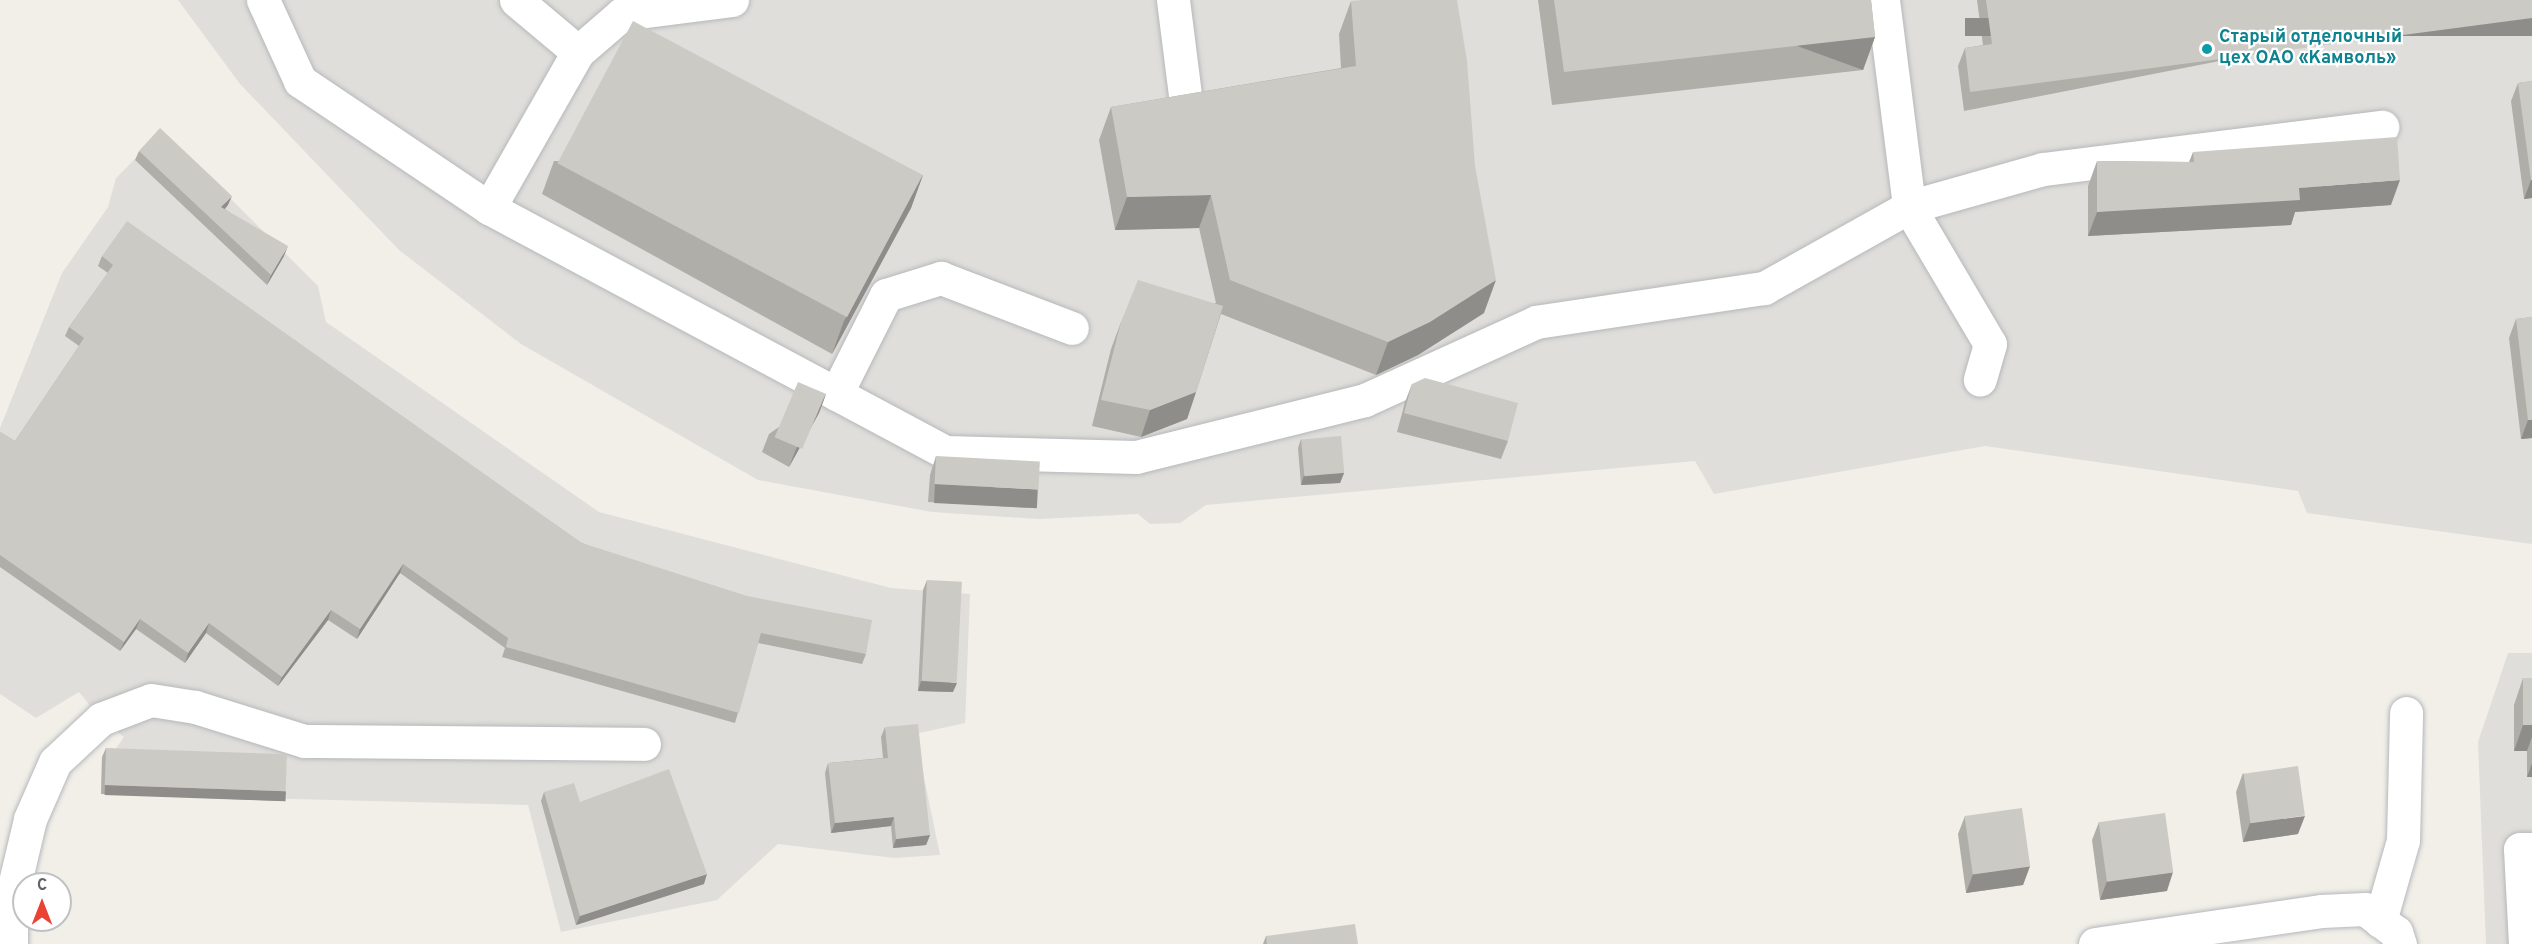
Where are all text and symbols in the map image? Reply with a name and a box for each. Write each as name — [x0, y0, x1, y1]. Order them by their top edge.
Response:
place label: Старый отделочный цех ОАО «Камволь» — [2219, 28, 2402, 70]
marker: Старый отделочный цех ОАО «Камволь» — [2200, 42, 2214, 56]
north arrow — [12, 872, 72, 932]
text: С — [37, 876, 47, 896]

